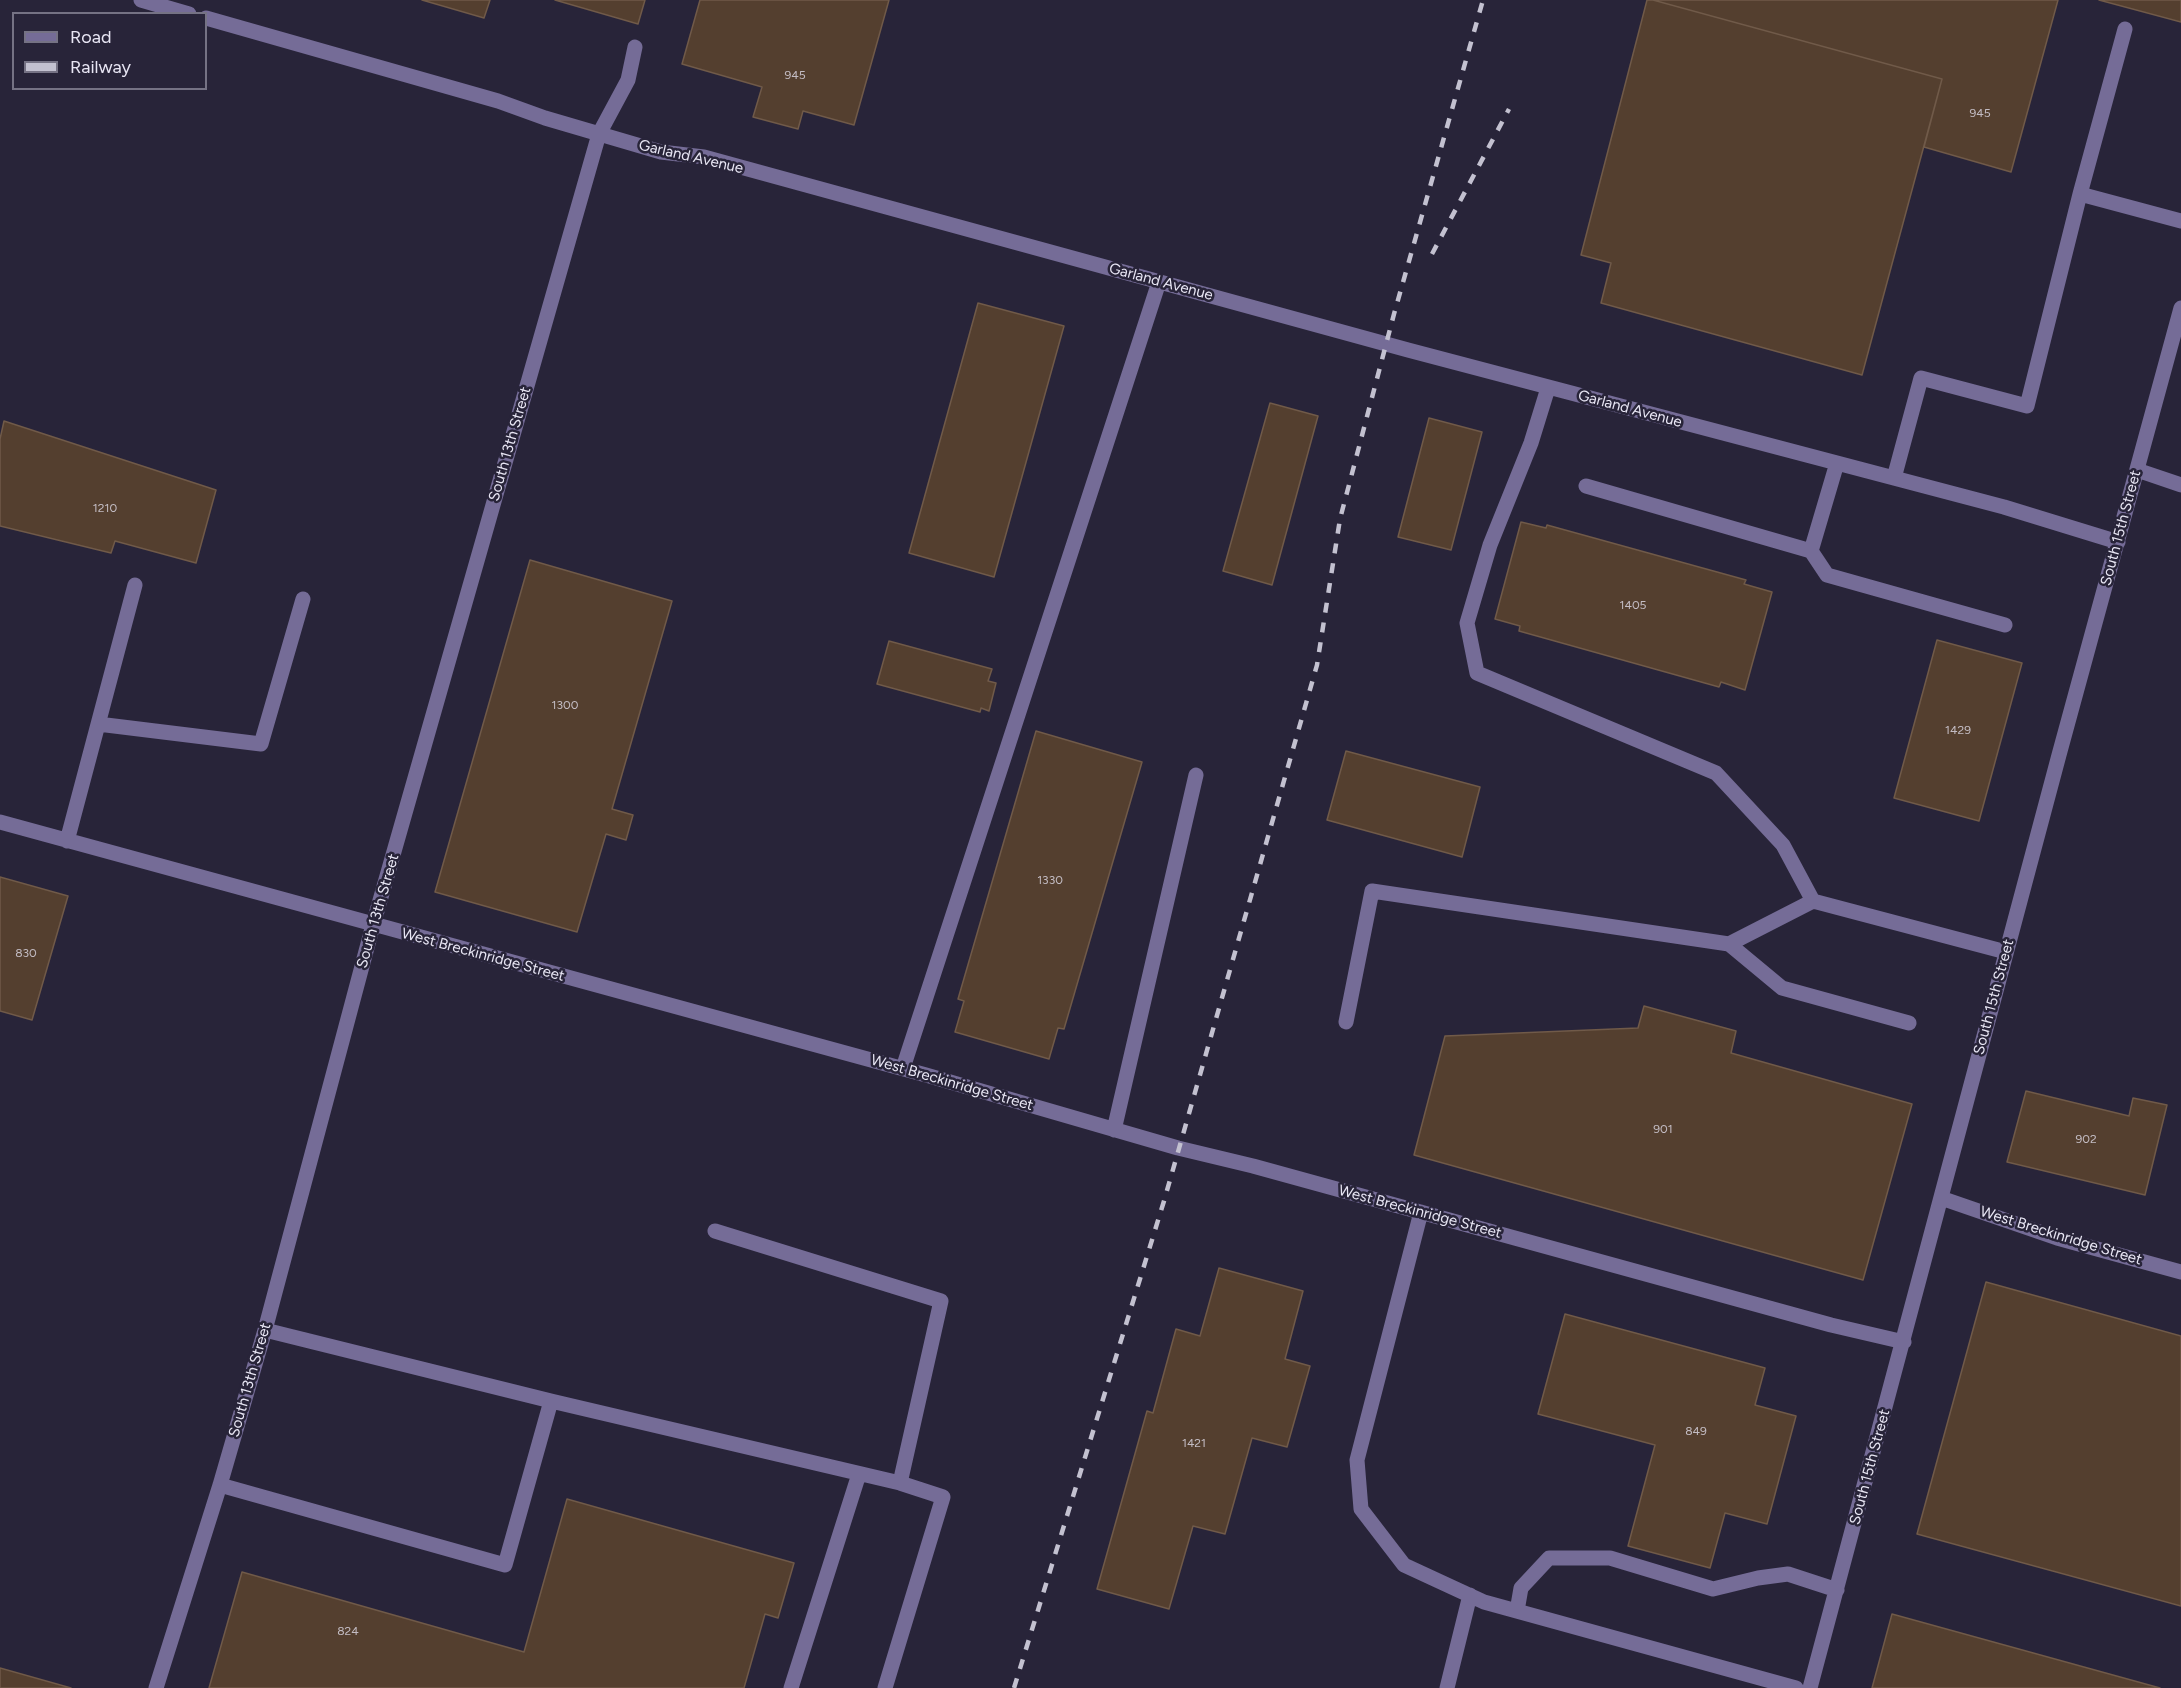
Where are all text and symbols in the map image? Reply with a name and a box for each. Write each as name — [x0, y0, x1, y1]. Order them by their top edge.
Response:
legend — [12, 12, 207, 90]
text: Road — [70, 26, 111, 48]
text: Railway — [70, 56, 131, 78]
house number: 945 — [784, 68, 806, 82]
house number: 945 — [1969, 106, 1991, 120]
street label: Garland Avenue — [637, 136, 745, 178]
street label: Garland Avenue — [1107, 260, 1215, 304]
street label: South 13th Street — [485, 385, 535, 503]
street label: Garland Avenue — [1576, 387, 1684, 431]
street label: South 15th Street — [2097, 468, 2145, 588]
house number: 1210 — [93, 501, 117, 515]
house number: 1405 — [1620, 598, 1646, 612]
house number: 1300 — [552, 698, 578, 712]
house number: 1429 — [1945, 723, 1971, 737]
street label: South 13th Street — [353, 852, 403, 970]
house number: 1330 — [1037, 873, 1063, 887]
street label: West Breckinridge Street — [400, 925, 566, 985]
street label: South 15th Street — [1970, 937, 2018, 1057]
house number: 830 — [15, 946, 37, 960]
street label: West Breckinridge Street — [869, 1051, 1035, 1115]
house number: 901 — [1653, 1122, 1673, 1136]
house number: 902 — [2075, 1132, 2097, 1146]
street label: West Breckinridge Street — [1337, 1182, 1503, 1242]
street label: West Breckinridge Street — [1978, 1203, 2144, 1269]
street label: South 13th Street — [225, 1321, 275, 1439]
street label: South 15th Street — [1846, 1407, 1894, 1527]
house number: 849 — [1685, 1424, 1707, 1438]
house number: 1421 — [1182, 1436, 1206, 1450]
house number: 824 — [337, 1624, 359, 1638]

